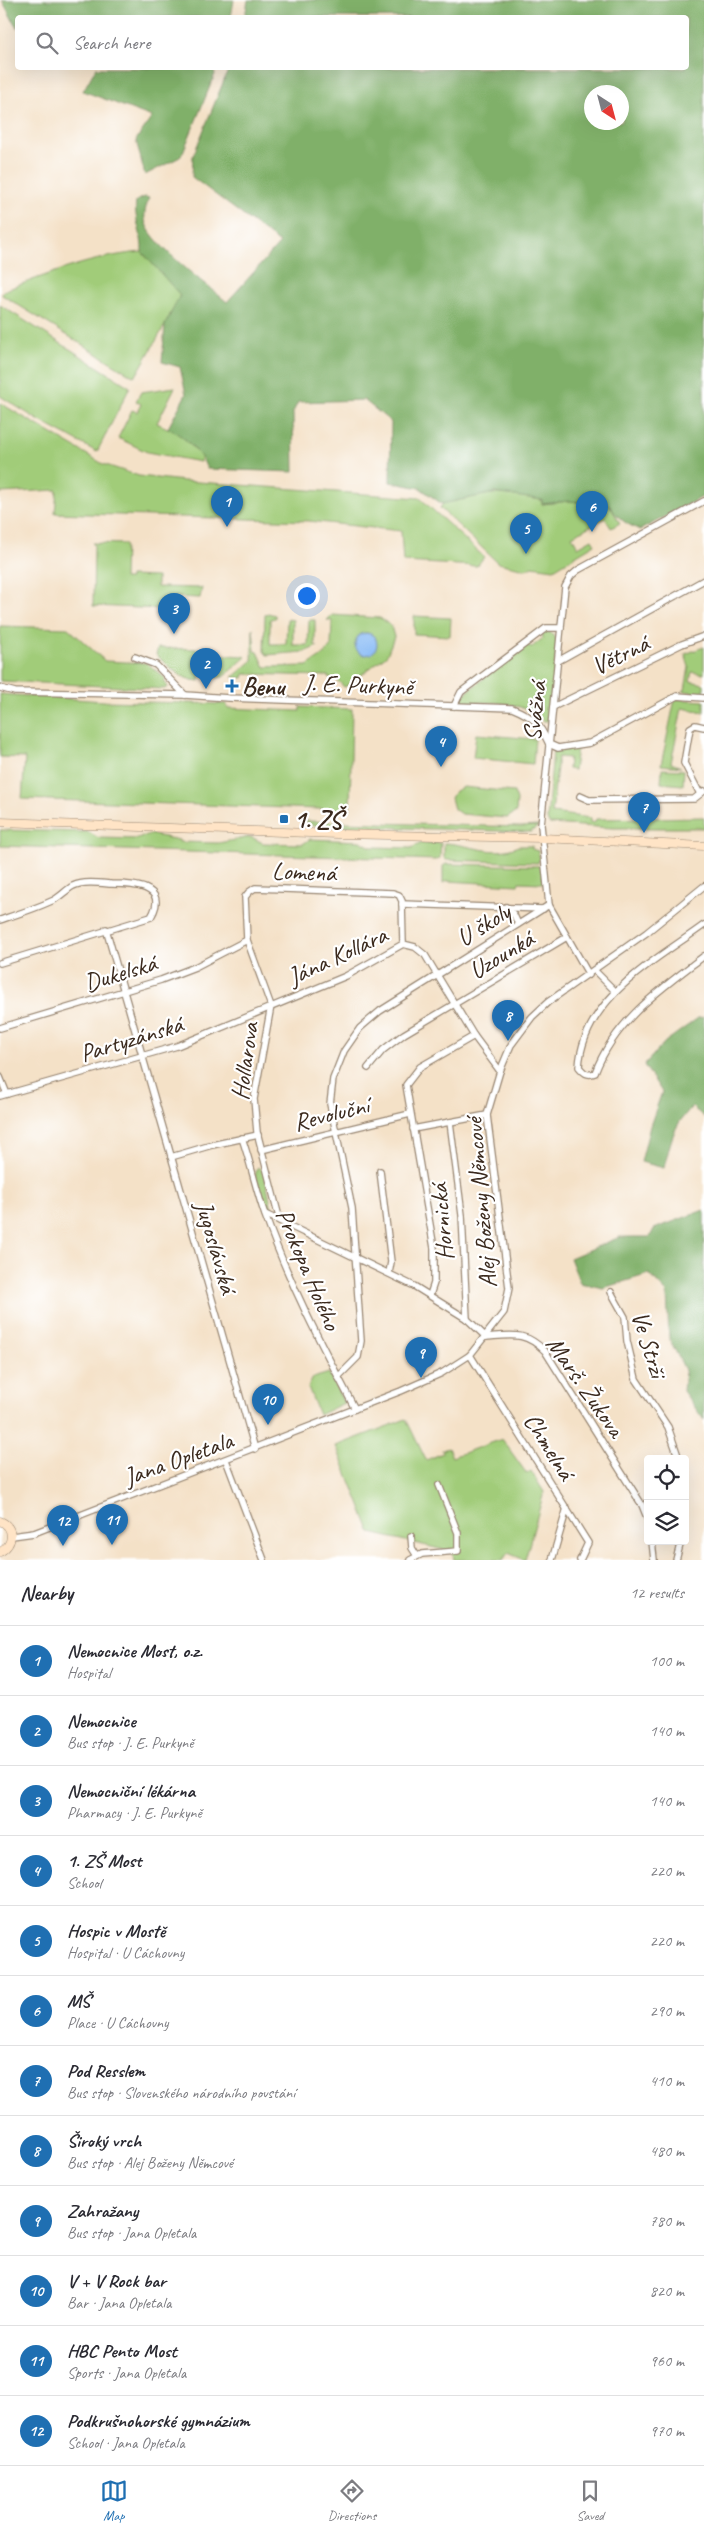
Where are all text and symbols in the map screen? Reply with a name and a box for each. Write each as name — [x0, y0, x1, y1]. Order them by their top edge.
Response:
search box — [15, 15, 689, 70]
icon: search — [33, 29, 61, 57]
text: Search here — [73, 31, 150, 55]
north arrow — [584, 85, 629, 130]
pin: 1 — [211, 486, 243, 527]
pin: 6 — [576, 491, 608, 532]
pin: 5 — [510, 513, 542, 554]
your location — [294, 583, 320, 609]
pin: 3 — [158, 593, 190, 634]
street label: Větrná — [587, 626, 656, 682]
pin: 2 — [190, 648, 222, 689]
street label: J. E. Purkyně — [302, 667, 417, 703]
place label: Benu — [242, 671, 287, 703]
street label: Svážná — [516, 677, 554, 743]
marker: Benu — [226, 680, 238, 692]
pin: 4 — [425, 726, 457, 767]
pin: 7 — [628, 792, 660, 833]
place label: 1. ZŠ — [294, 804, 347, 836]
marker: 1. ZŠ — [278, 813, 290, 825]
street label: Lomená — [272, 855, 338, 889]
street label: U školy — [451, 895, 519, 954]
street label: Jána Kollára — [282, 918, 394, 993]
street label: Uzounká — [463, 922, 542, 987]
street label: Dukelská — [80, 946, 162, 999]
pin: 8 — [492, 1000, 524, 1041]
street label: Partyzánská — [76, 1008, 189, 1070]
street label: Hollarova — [224, 1018, 267, 1102]
street label: Revoluční — [290, 1088, 377, 1139]
street label: Alej Boženy Němcové — [457, 1113, 504, 1289]
street label: Hornická — [423, 1180, 461, 1262]
street label: Jugoslávská — [187, 1196, 245, 1299]
street label: Prokopa Holého — [268, 1204, 348, 1336]
street label: Ve Strži — [624, 1307, 675, 1384]
street label: Marš. Žukova — [539, 1330, 633, 1446]
pin: 9 — [405, 1337, 437, 1378]
pin: 10 — [252, 1384, 284, 1425]
street label: Chmelná — [516, 1407, 583, 1488]
street label: Jana Opletala — [119, 1424, 239, 1494]
map controls — [644, 1455, 689, 1545]
button: locate — [644, 1455, 689, 1500]
button: layers — [644, 1500, 689, 1545]
pin: 11 — [96, 1504, 128, 1545]
pin: 12 — [47, 1505, 79, 1546]
text: Nearby — [20, 1580, 73, 1606]
text: 12 results — [630, 1583, 684, 1603]
text: Nemocnice Most, o.z. — [67, 1639, 203, 1663]
text: 1 — [32, 1651, 40, 1671]
text: 100 m — [650, 1651, 684, 1671]
text: Hospital — [67, 1663, 111, 1683]
text: Nemocnice — [67, 1709, 136, 1733]
text: 2 — [32, 1721, 40, 1741]
text: 140 m — [650, 1721, 684, 1741]
text: Bus stop · J. E. Purkyně — [67, 1733, 194, 1753]
text: Nemocniční lékárna — [67, 1779, 195, 1803]
text: 3 — [32, 1791, 40, 1811]
text: 140 m — [650, 1791, 684, 1811]
text: Pharmacy · J. E. Purkyně — [67, 1803, 202, 1823]
text: 1. ZŠ Most — [67, 1849, 141, 1873]
text: 4 — [32, 1861, 40, 1881]
text: 220 m — [650, 1861, 684, 1881]
text: School — [67, 1873, 101, 1893]
text: Hospic v Mostě — [67, 1919, 165, 1943]
text: 5 — [33, 1931, 39, 1951]
text: 220 m — [650, 1931, 684, 1951]
text: Hospital · U Cáchovny — [67, 1943, 184, 1963]
text: MŠ — [67, 1989, 90, 2013]
text: 6 — [32, 2001, 40, 2021]
text: 290 m — [650, 2001, 684, 2021]
text: Place · U Cáchovny — [67, 2013, 169, 2033]
text: Pod Resslem — [67, 2059, 145, 2083]
text: 7 — [32, 2071, 40, 2091]
text: 410 m — [650, 2071, 684, 2091]
text: Bus stop · Slovenského národního povstání — [67, 2083, 295, 2103]
text: Široký vrch — [67, 2129, 141, 2153]
text: 8 — [32, 2141, 40, 2161]
text: 480 m — [650, 2141, 684, 2161]
text: Bus stop · Alej Boženy Němcové — [67, 2153, 233, 2173]
text: Zahražany — [67, 2199, 138, 2223]
text: 9 — [32, 2211, 40, 2231]
text: 780 m — [650, 2211, 684, 2231]
text: Bus stop · Jana Opletala — [67, 2223, 196, 2243]
text: V + V Rock bar — [67, 2269, 166, 2293]
text: 10 — [29, 2281, 43, 2301]
text: 820 m — [650, 2281, 684, 2301]
text: Bar · Jana Opletala — [67, 2293, 171, 2313]
text: HBC Pento Most — [67, 2339, 177, 2363]
text: 11 — [29, 2351, 43, 2371]
text: 960 m — [650, 2351, 684, 2371]
text: Sports · Jana Opletala — [67, 2363, 186, 2383]
text: Podkrušnohorské gymnázium — [67, 2409, 250, 2433]
text: 12 — [29, 2421, 43, 2441]
text: 970 m — [650, 2421, 684, 2441]
text: School · Jana Opletala — [67, 2433, 185, 2453]
tab: Map — [100, 2477, 128, 2524]
tab: Directions — [328, 2477, 376, 2524]
tab: Saved — [576, 2477, 604, 2524]

